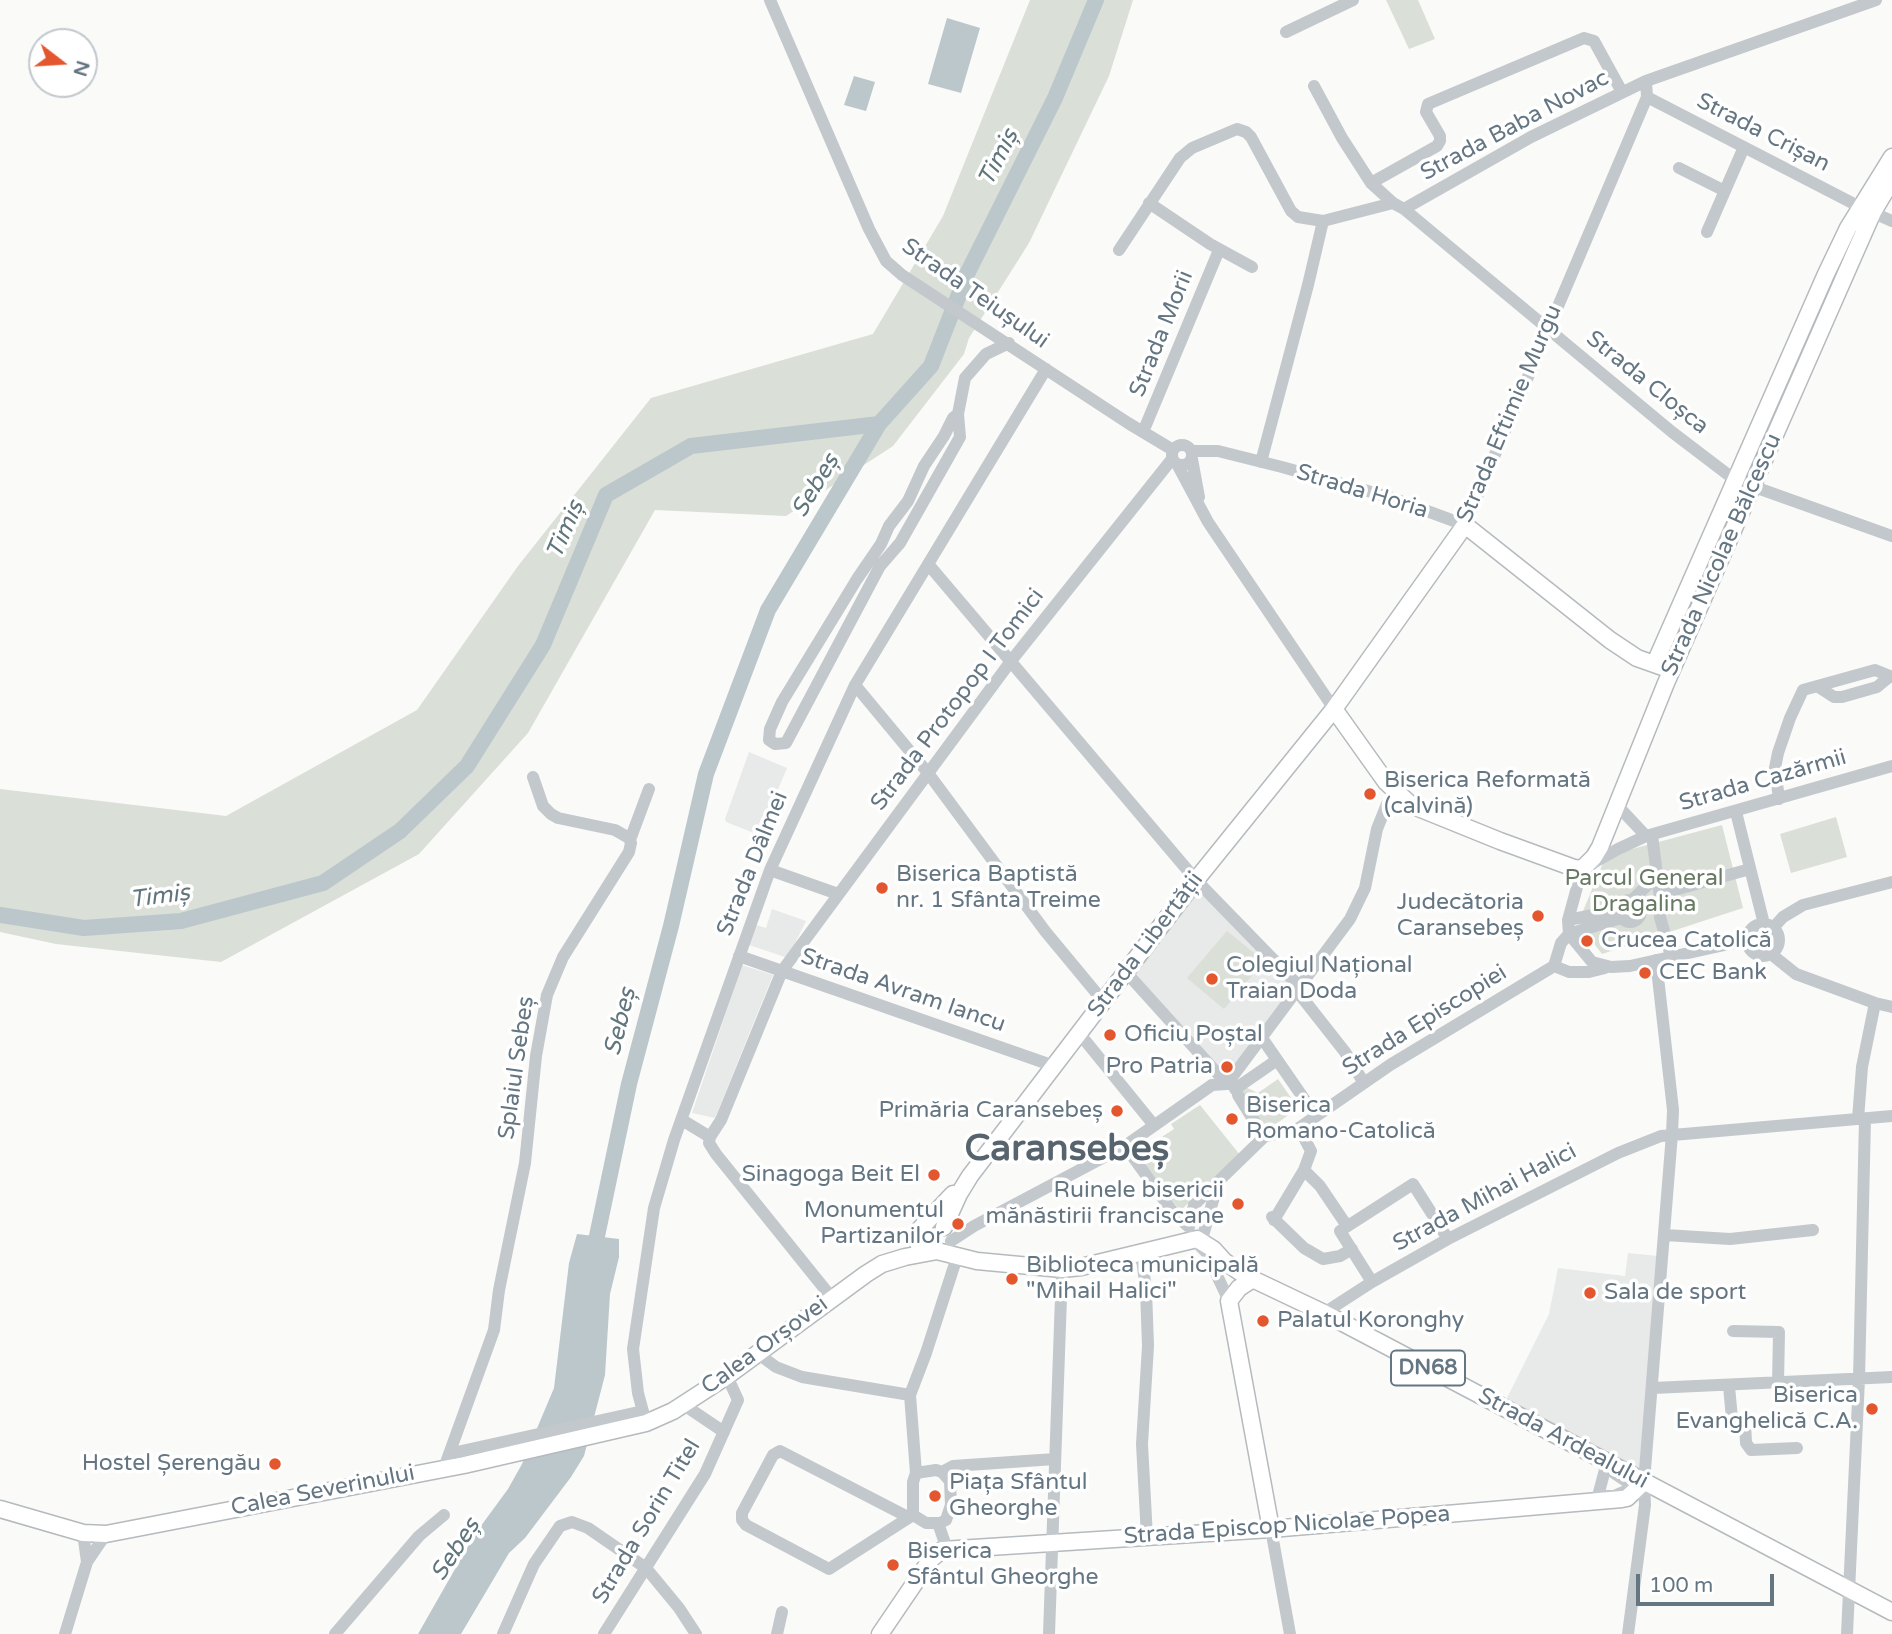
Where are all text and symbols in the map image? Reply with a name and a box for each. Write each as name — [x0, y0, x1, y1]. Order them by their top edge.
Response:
north arrow — [28, 28, 98, 98]
text: N — [68, 58, 94, 79]
street label: Strada Baba Novac — [1416, 65, 1614, 187]
street label: Strada Crișan — [1692, 88, 1834, 178]
water label: Timiș — [973, 125, 1025, 191]
street label: Strada Teiușului — [896, 233, 1054, 355]
street label: Strada Morii — [1124, 267, 1200, 401]
street label: Strada Eftimie Murgu — [1452, 301, 1568, 527]
street label: Strada Cloșca — [1580, 325, 1714, 441]
street label: Strada Nicolae Bălcescu — [1656, 430, 1788, 680]
water label: Sebeș — [786, 449, 846, 523]
street label: Strada Horia — [1293, 459, 1431, 525]
water label: Timiș — [541, 497, 591, 563]
street label: Strada Protopop I Tomici — [866, 584, 1050, 816]
street label: Strada Cazărmii — [1676, 744, 1850, 818]
place label: Biserica Reformată (calvină) — [1384, 767, 1591, 821]
marker: Biserica Reformată (calvină) — [1362, 786, 1378, 802]
street label: Strada Dâlmei — [712, 788, 794, 940]
place label: Biserica Baptistă nr. 1 Sfânta Treime — [896, 861, 1101, 915]
park label: Parcul General Dragalina — [1564, 865, 1724, 919]
street label: Strada Libertății — [1082, 867, 1210, 1023]
water label: Timiș — [129, 879, 191, 915]
marker: Biserica Baptistă nr. 1 Sfânta Treime — [874, 880, 890, 896]
place label: Judecătoria Caransebeș — [1397, 889, 1524, 943]
marker: Judecătoria Caransebeș — [1530, 908, 1546, 924]
place label: Crucea Catolică — [1601, 927, 1772, 955]
marker: Crucea Catolică — [1579, 933, 1595, 949]
street label: Strada Avram Iancu — [797, 943, 1009, 1039]
place label: Colegiul Național Traian Doda — [1226, 952, 1413, 1006]
street label: Strada Episcopiei — [1338, 959, 1512, 1083]
place label: CEC Bank — [1659, 959, 1767, 987]
marker: CEC Bank — [1637, 965, 1653, 981]
marker: Colegiul Național Traian Doda — [1204, 971, 1220, 987]
water label: Sebeș — [599, 985, 643, 1059]
street label: Splaiul Sebeș — [493, 995, 541, 1141]
place label: Oficiu Poștal — [1124, 1021, 1263, 1049]
marker: Oficiu Poștal — [1102, 1027, 1118, 1043]
place label: Pro Patria — [1106, 1053, 1213, 1081]
marker: Pro Patria — [1219, 1059, 1235, 1075]
place label: Biserica Romano-Catolică — [1246, 1092, 1436, 1146]
place label: Primăria Caransebeș — [878, 1097, 1103, 1125]
marker: Primăria Caransebeș — [1109, 1103, 1125, 1119]
marker: Biserica Romano-Catolică — [1224, 1111, 1240, 1127]
district label: Caransebeș — [965, 1128, 1169, 1172]
street label: Strada Mihai Halici — [1389, 1138, 1581, 1258]
place label: Sinagoga Beit El — [742, 1161, 920, 1189]
marker: Sinagoga Beit El — [926, 1167, 942, 1183]
place label: Ruinele bisericii mănăstirii franciscane — [986, 1177, 1224, 1231]
marker: Ruinele bisericii mănăstirii franciscane — [1230, 1196, 1246, 1212]
place label: Monumentul Partizanilor — [804, 1197, 944, 1251]
marker: Monumentul Partizanilor — [950, 1216, 966, 1232]
place label: Biblioteca municipală "Mihail Halici" — [1026, 1252, 1259, 1306]
marker: Biblioteca municipală "Mihail Halici" — [1004, 1271, 1020, 1287]
place label: Sala de sport — [1604, 1279, 1746, 1307]
marker: Sala de sport — [1582, 1285, 1598, 1301]
street label: Calea Orșovei — [696, 1291, 834, 1401]
place label: Palatul Koronghy — [1277, 1307, 1464, 1335]
marker: Palatul Koronghy — [1255, 1313, 1271, 1329]
road number: DN68 — [1391, 1350, 1465, 1386]
place label: Biserica Evanghelică C.A. — [1675, 1382, 1858, 1436]
street label: Strada Ardealului — [1473, 1383, 1653, 1495]
marker: Biserica Evanghelică C.A. — [1864, 1401, 1880, 1417]
street label: Strada Sorin Titel — [587, 1435, 707, 1609]
place label: Hostel Șerengău — [82, 1450, 261, 1478]
marker: Hostel Șerengău — [267, 1456, 283, 1472]
street label: Calea Severinului — [229, 1460, 417, 1522]
place label: Piața Sfântul Gheorghe — [949, 1469, 1088, 1523]
marker: Piața Sfântul Gheorghe — [927, 1488, 943, 1504]
street label: Strada Episcop Nicolae Popea — [1123, 1501, 1451, 1551]
water label: Sebeș — [425, 1513, 487, 1587]
place label: Biserica Sfântul Gheorghe — [907, 1538, 1099, 1592]
marker: Biserica Sfântul Gheorghe — [885, 1557, 901, 1573]
scale bar — [1640, 1560, 1778, 1604]
text: 100 m — [1649, 1573, 1713, 1598]

